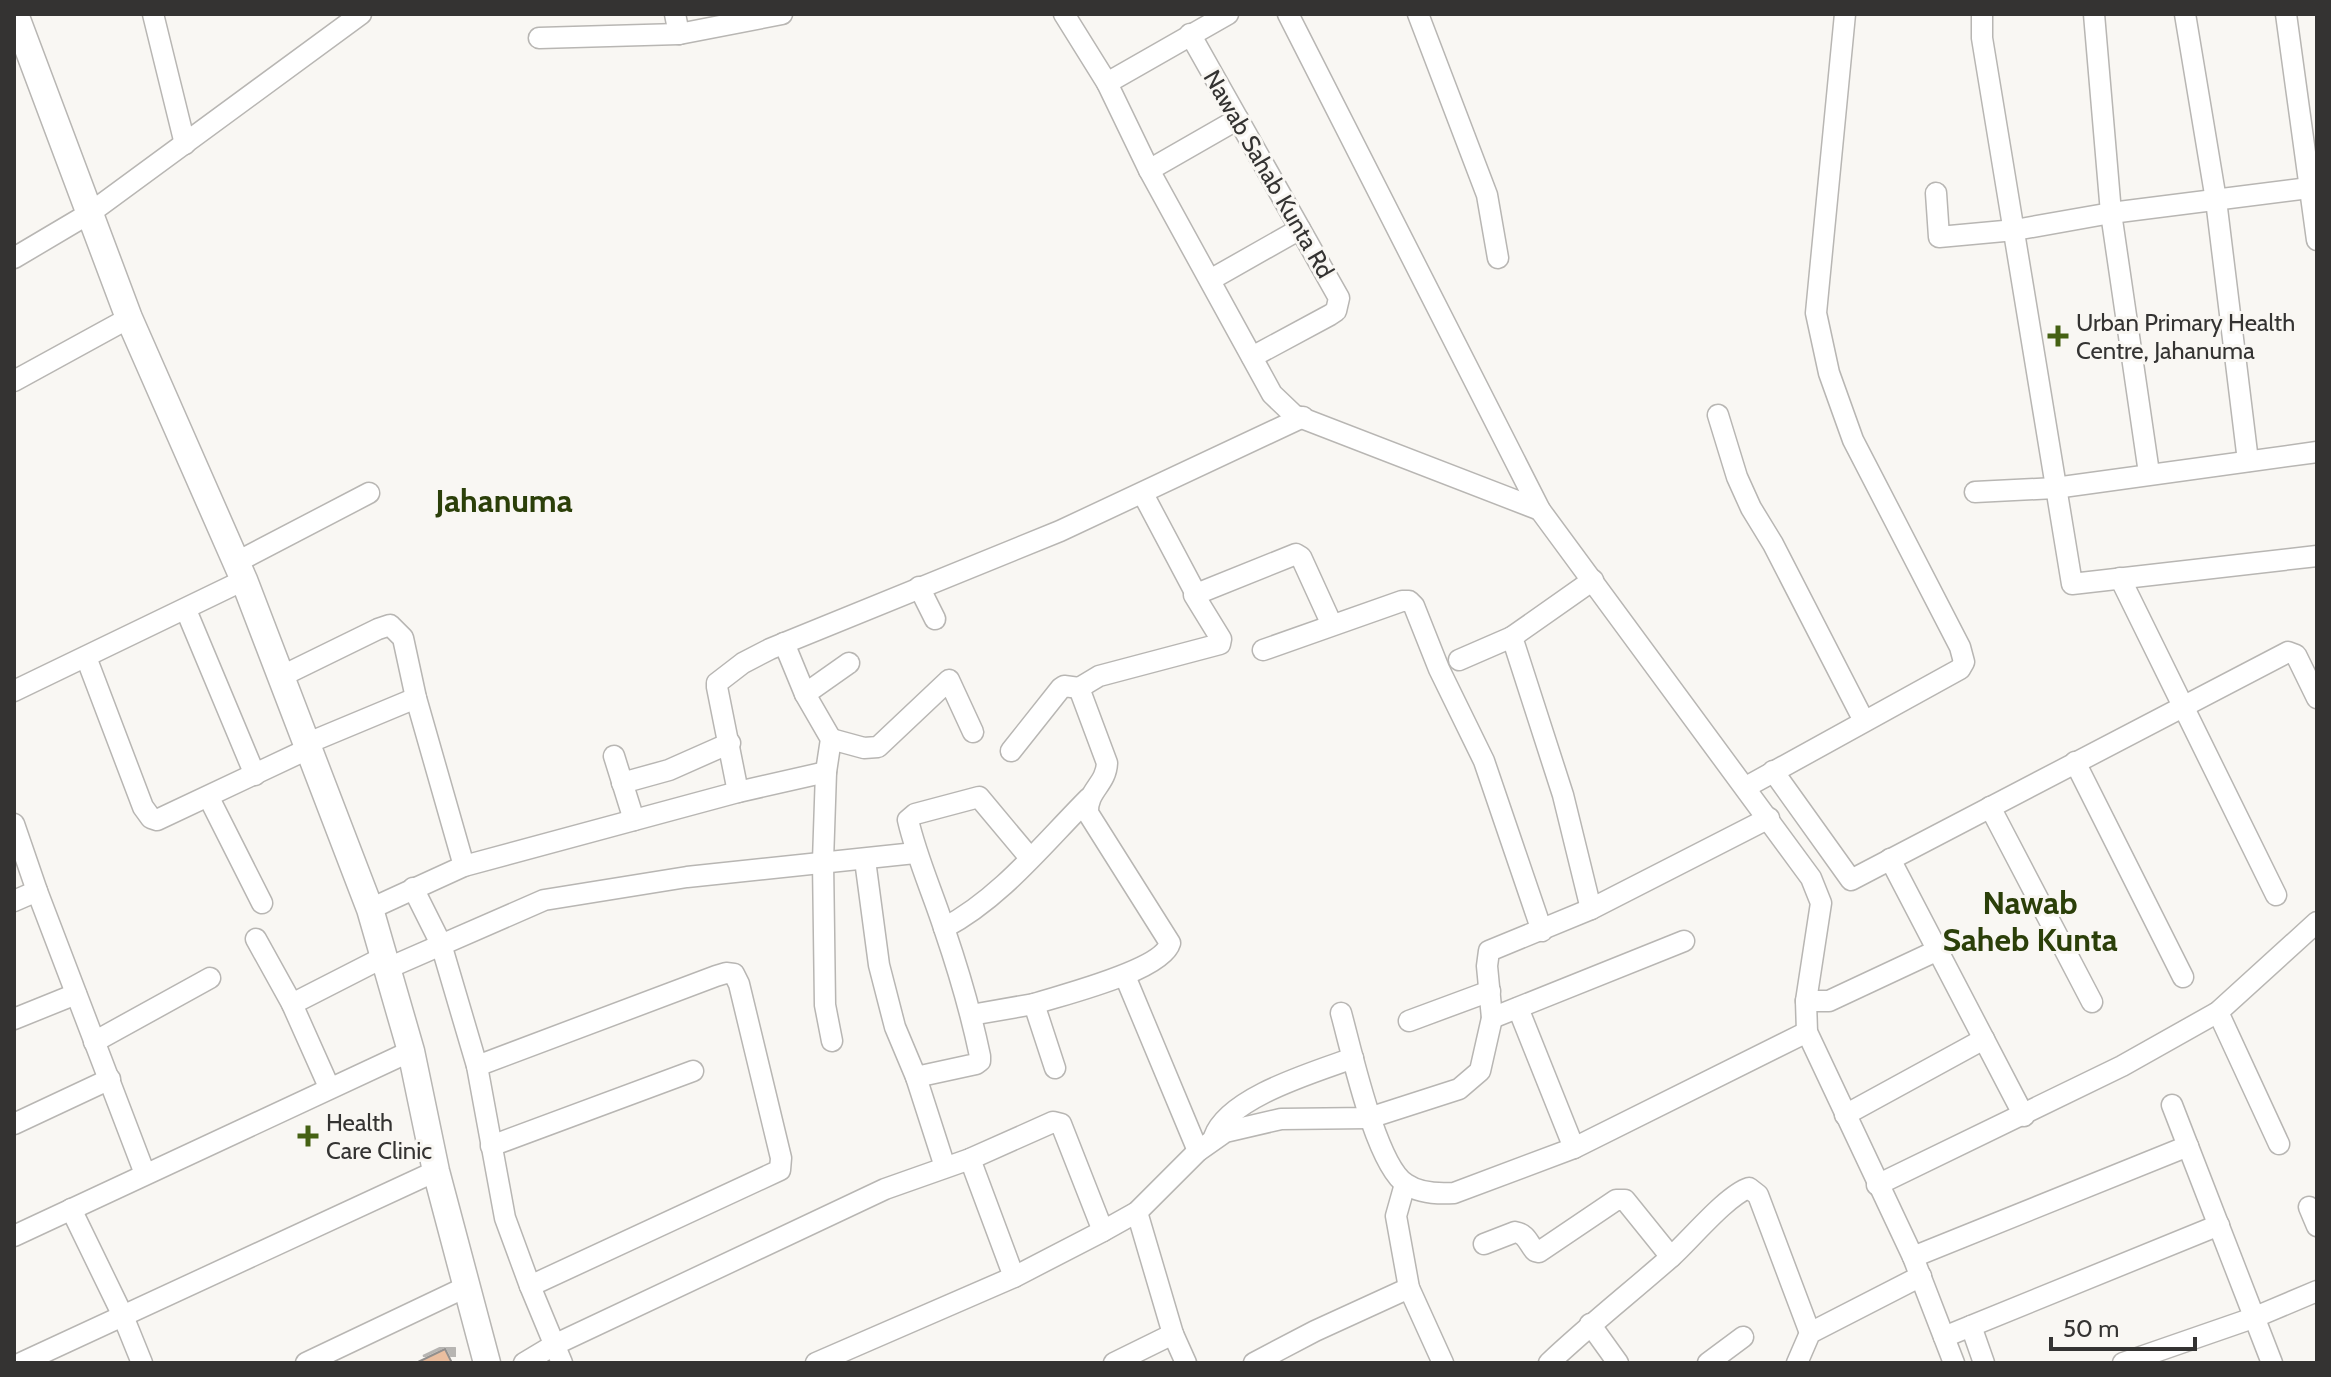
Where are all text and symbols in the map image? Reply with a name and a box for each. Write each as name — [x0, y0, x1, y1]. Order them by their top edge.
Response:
street label: Nawab Sahab Kunta Rd — [1198, 65, 1340, 283]
place label: Urban Primary Health Centre, Jahanuma — [2076, 308, 2295, 365]
marker: Urban Primary Health Centre, Jahanuma — [2047, 325, 2069, 347]
district label: Jahanuma — [434, 481, 573, 520]
district label: Nawab Saheb Kunta — [1942, 883, 2118, 959]
place label: Health Care Clinic — [326, 1108, 432, 1165]
marker: Health Care Clinic — [297, 1125, 319, 1147]
scale bar — [2051, 1301, 2195, 1351]
text: 50 m — [2063, 1314, 2119, 1343]

